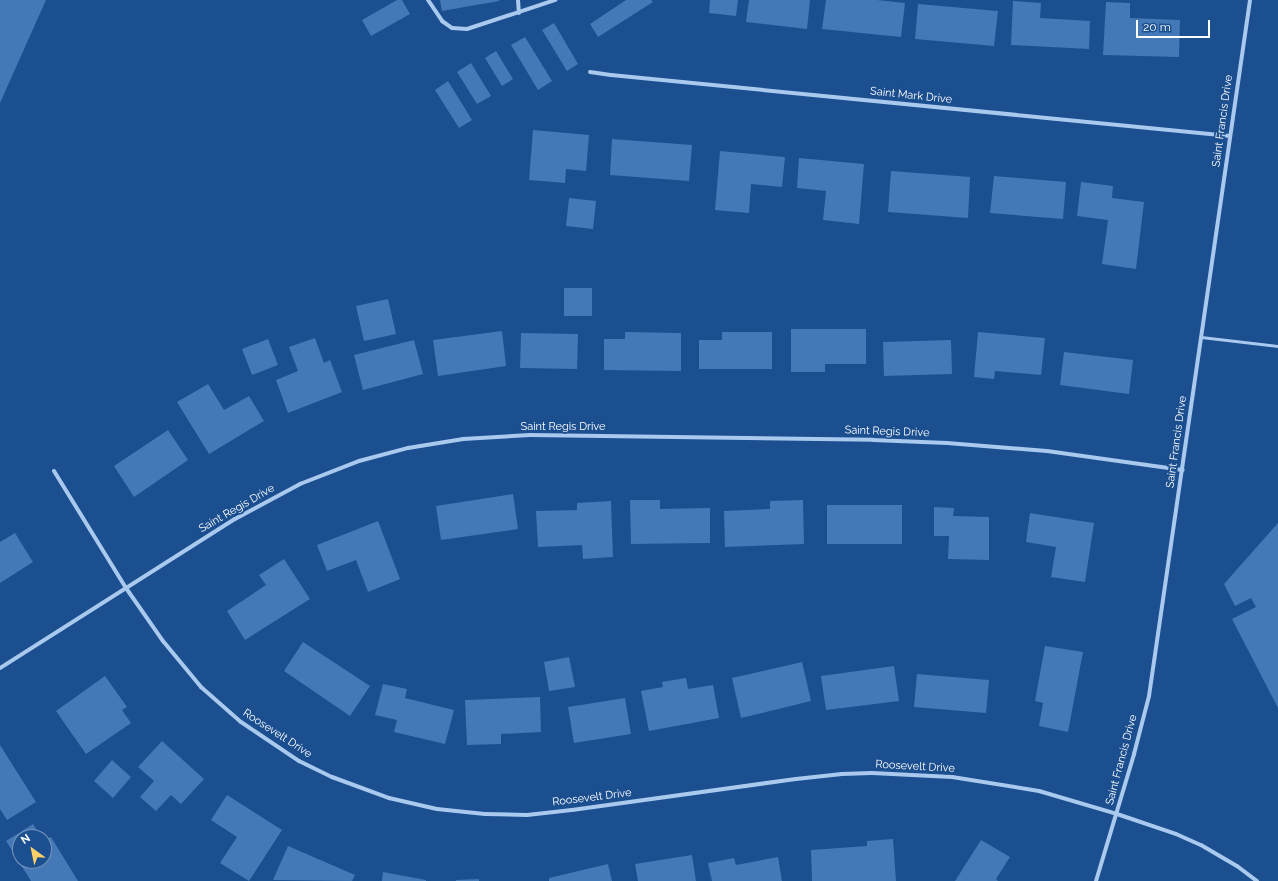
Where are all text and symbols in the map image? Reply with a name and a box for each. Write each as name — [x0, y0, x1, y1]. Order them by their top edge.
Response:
scale bar — [1138, 12, 1212, 38]
text: 20 m — [1143, 20, 1171, 34]
street label: Saint Francis Drive — [1210, 74, 1236, 168]
street label: Saint Mark Drive — [869, 85, 953, 107]
street label: Saint Francis Drive — [1164, 395, 1190, 489]
street label: Saint Regis Drive — [521, 420, 605, 434]
street label: Saint Regis Drive — [844, 424, 930, 440]
street label: Saint Regis Drive — [197, 482, 277, 536]
street label: Roosevelt Drive — [240, 707, 314, 761]
street label: Saint Francis Drive — [1104, 713, 1140, 807]
street label: Roosevelt Drive — [875, 758, 955, 776]
street label: Roosevelt Drive — [552, 787, 632, 809]
north arrow — [12, 829, 52, 869]
text: N — [19, 832, 33, 847]

